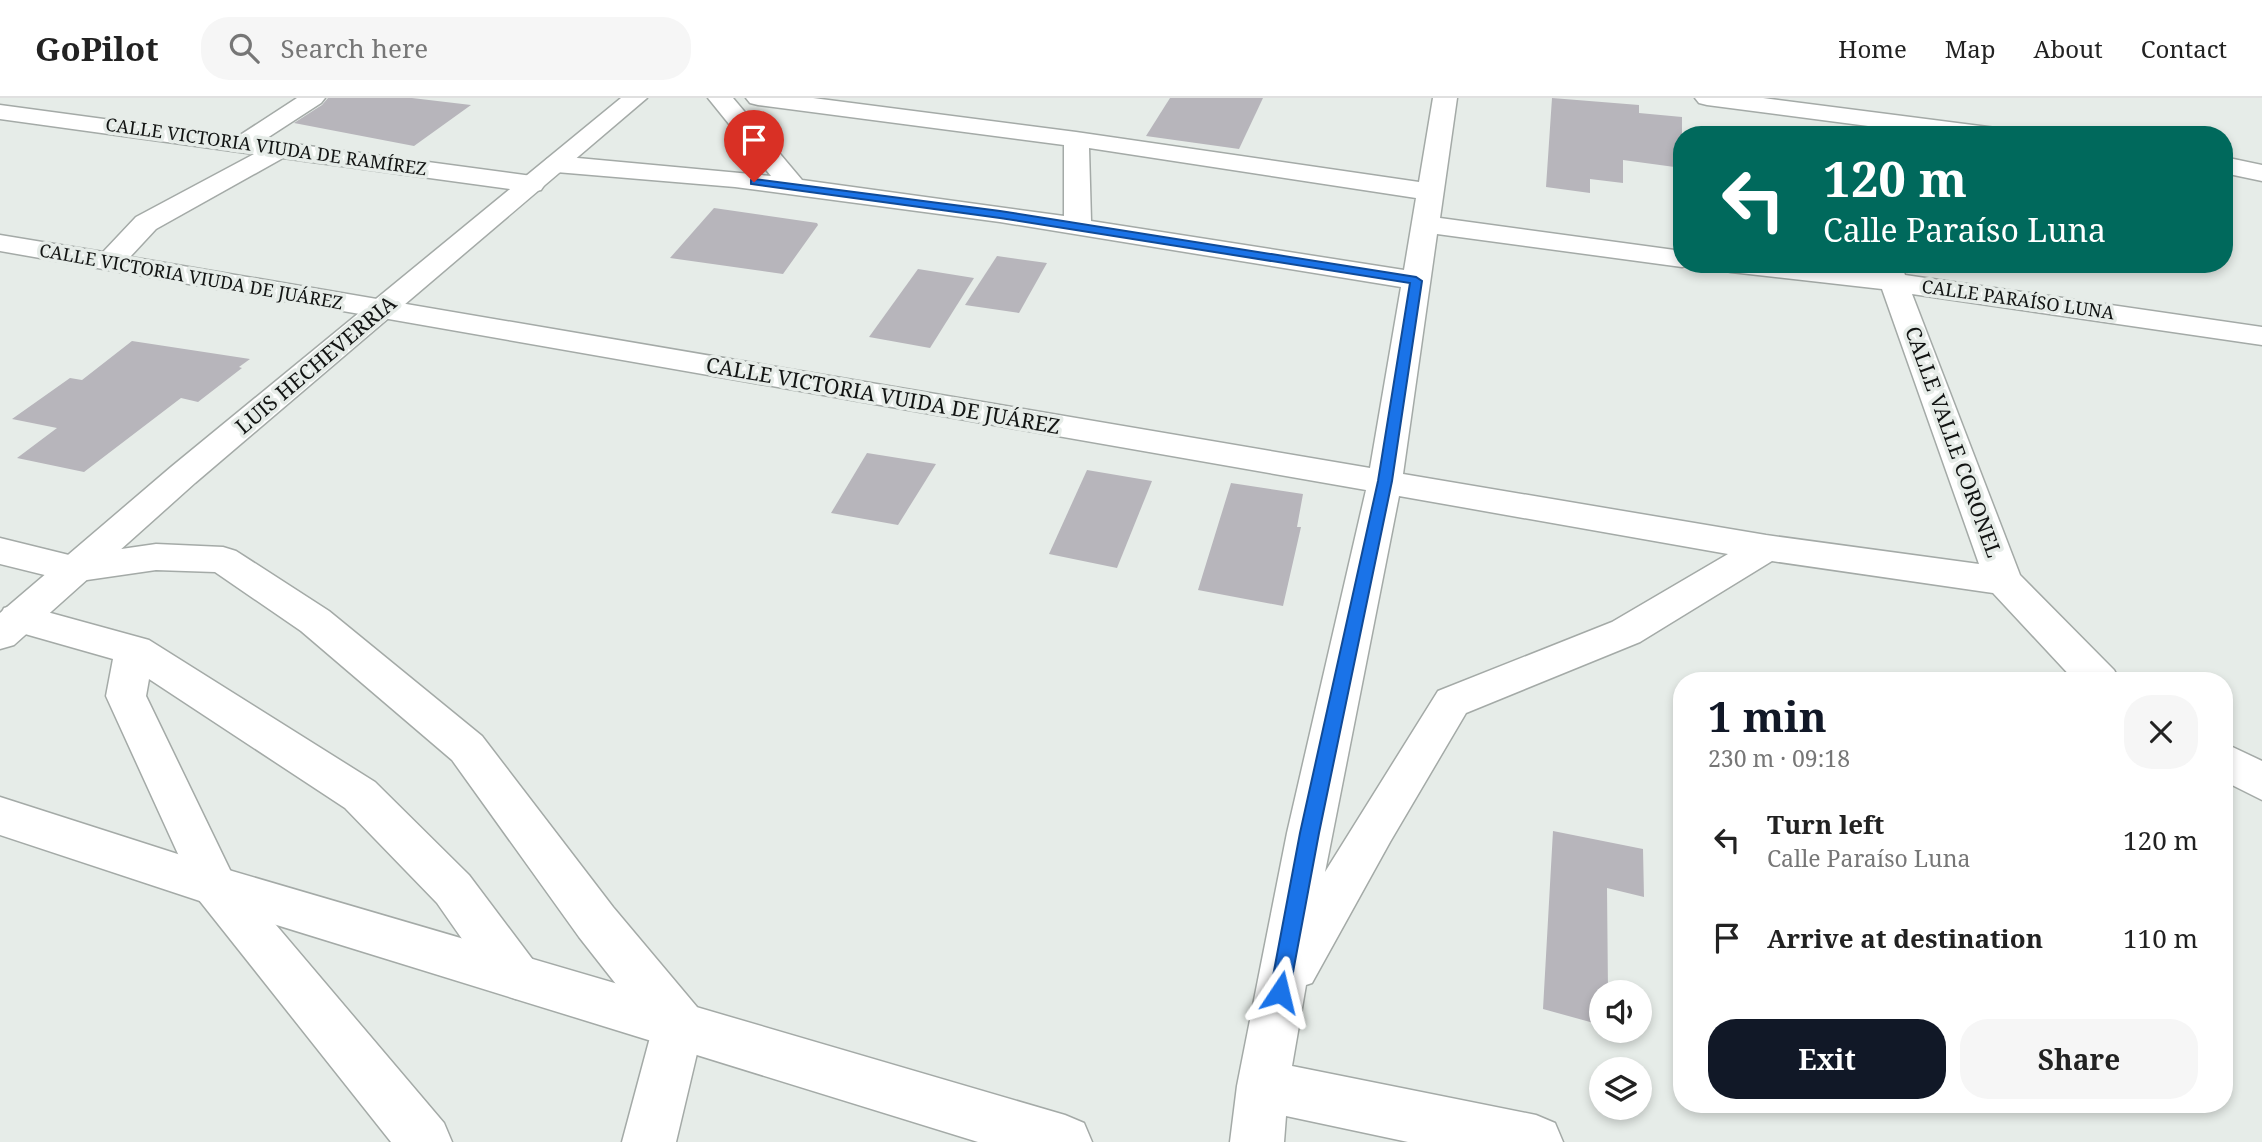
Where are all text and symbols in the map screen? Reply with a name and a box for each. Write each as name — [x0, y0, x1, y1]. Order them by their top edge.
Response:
search box — [201, 17, 691, 80]
text: GoPilot — [35, 26, 159, 71]
icon: search — [225, 29, 263, 67]
text: Search here — [281, 30, 428, 66]
text: Home — [1838, 32, 1907, 65]
text: Map — [1945, 32, 1996, 65]
text: About — [2034, 32, 2103, 65]
text: Contact — [2141, 32, 2227, 65]
pin — [724, 110, 784, 182]
street label: CALLE VICTORIA VIUDA DE RAMÍREZ — [104, 112, 428, 180]
icon: arrive — [735, 121, 773, 159]
text: 120 m — [1823, 145, 1967, 211]
icon: left — [1708, 154, 1799, 245]
text: Calle Paraíso Luna — [1823, 208, 2106, 251]
street label: CALLE VICTORIA VIUDA DE JUÁREZ — [38, 237, 345, 315]
street label: CALLE PARAÍSO LUNA — [1920, 274, 2116, 324]
street label: LUIS HECHEVERRIA — [229, 288, 402, 440]
street label: CALLE VALLE CORONEL — [1899, 322, 2009, 561]
street label: CALLE VICTORIA VUIDA DE JUÁREZ — [704, 350, 1062, 440]
text: 1 min — [1708, 687, 1827, 744]
button: close — [2124, 695, 2198, 769]
text: 230 m · 09:18 — [1708, 742, 1850, 774]
text: Turn left — [1767, 806, 1884, 842]
icon: left — [1708, 821, 1746, 859]
text: 120 m — [2123, 822, 2198, 858]
text: Calle Paraíso Luna — [1767, 842, 1970, 874]
icon: arrive — [1708, 919, 1746, 957]
text: Arrive at destination — [1767, 920, 2043, 956]
text: 110 m — [2123, 920, 2198, 956]
position arrow — [1243, 955, 1317, 1029]
map controls — [1589, 980, 1652, 1120]
button: sound — [1589, 980, 1652, 1043]
button: Exit — [1708, 1019, 1946, 1099]
button: Share — [1960, 1019, 2198, 1099]
button: layers — [1589, 1057, 1652, 1120]

